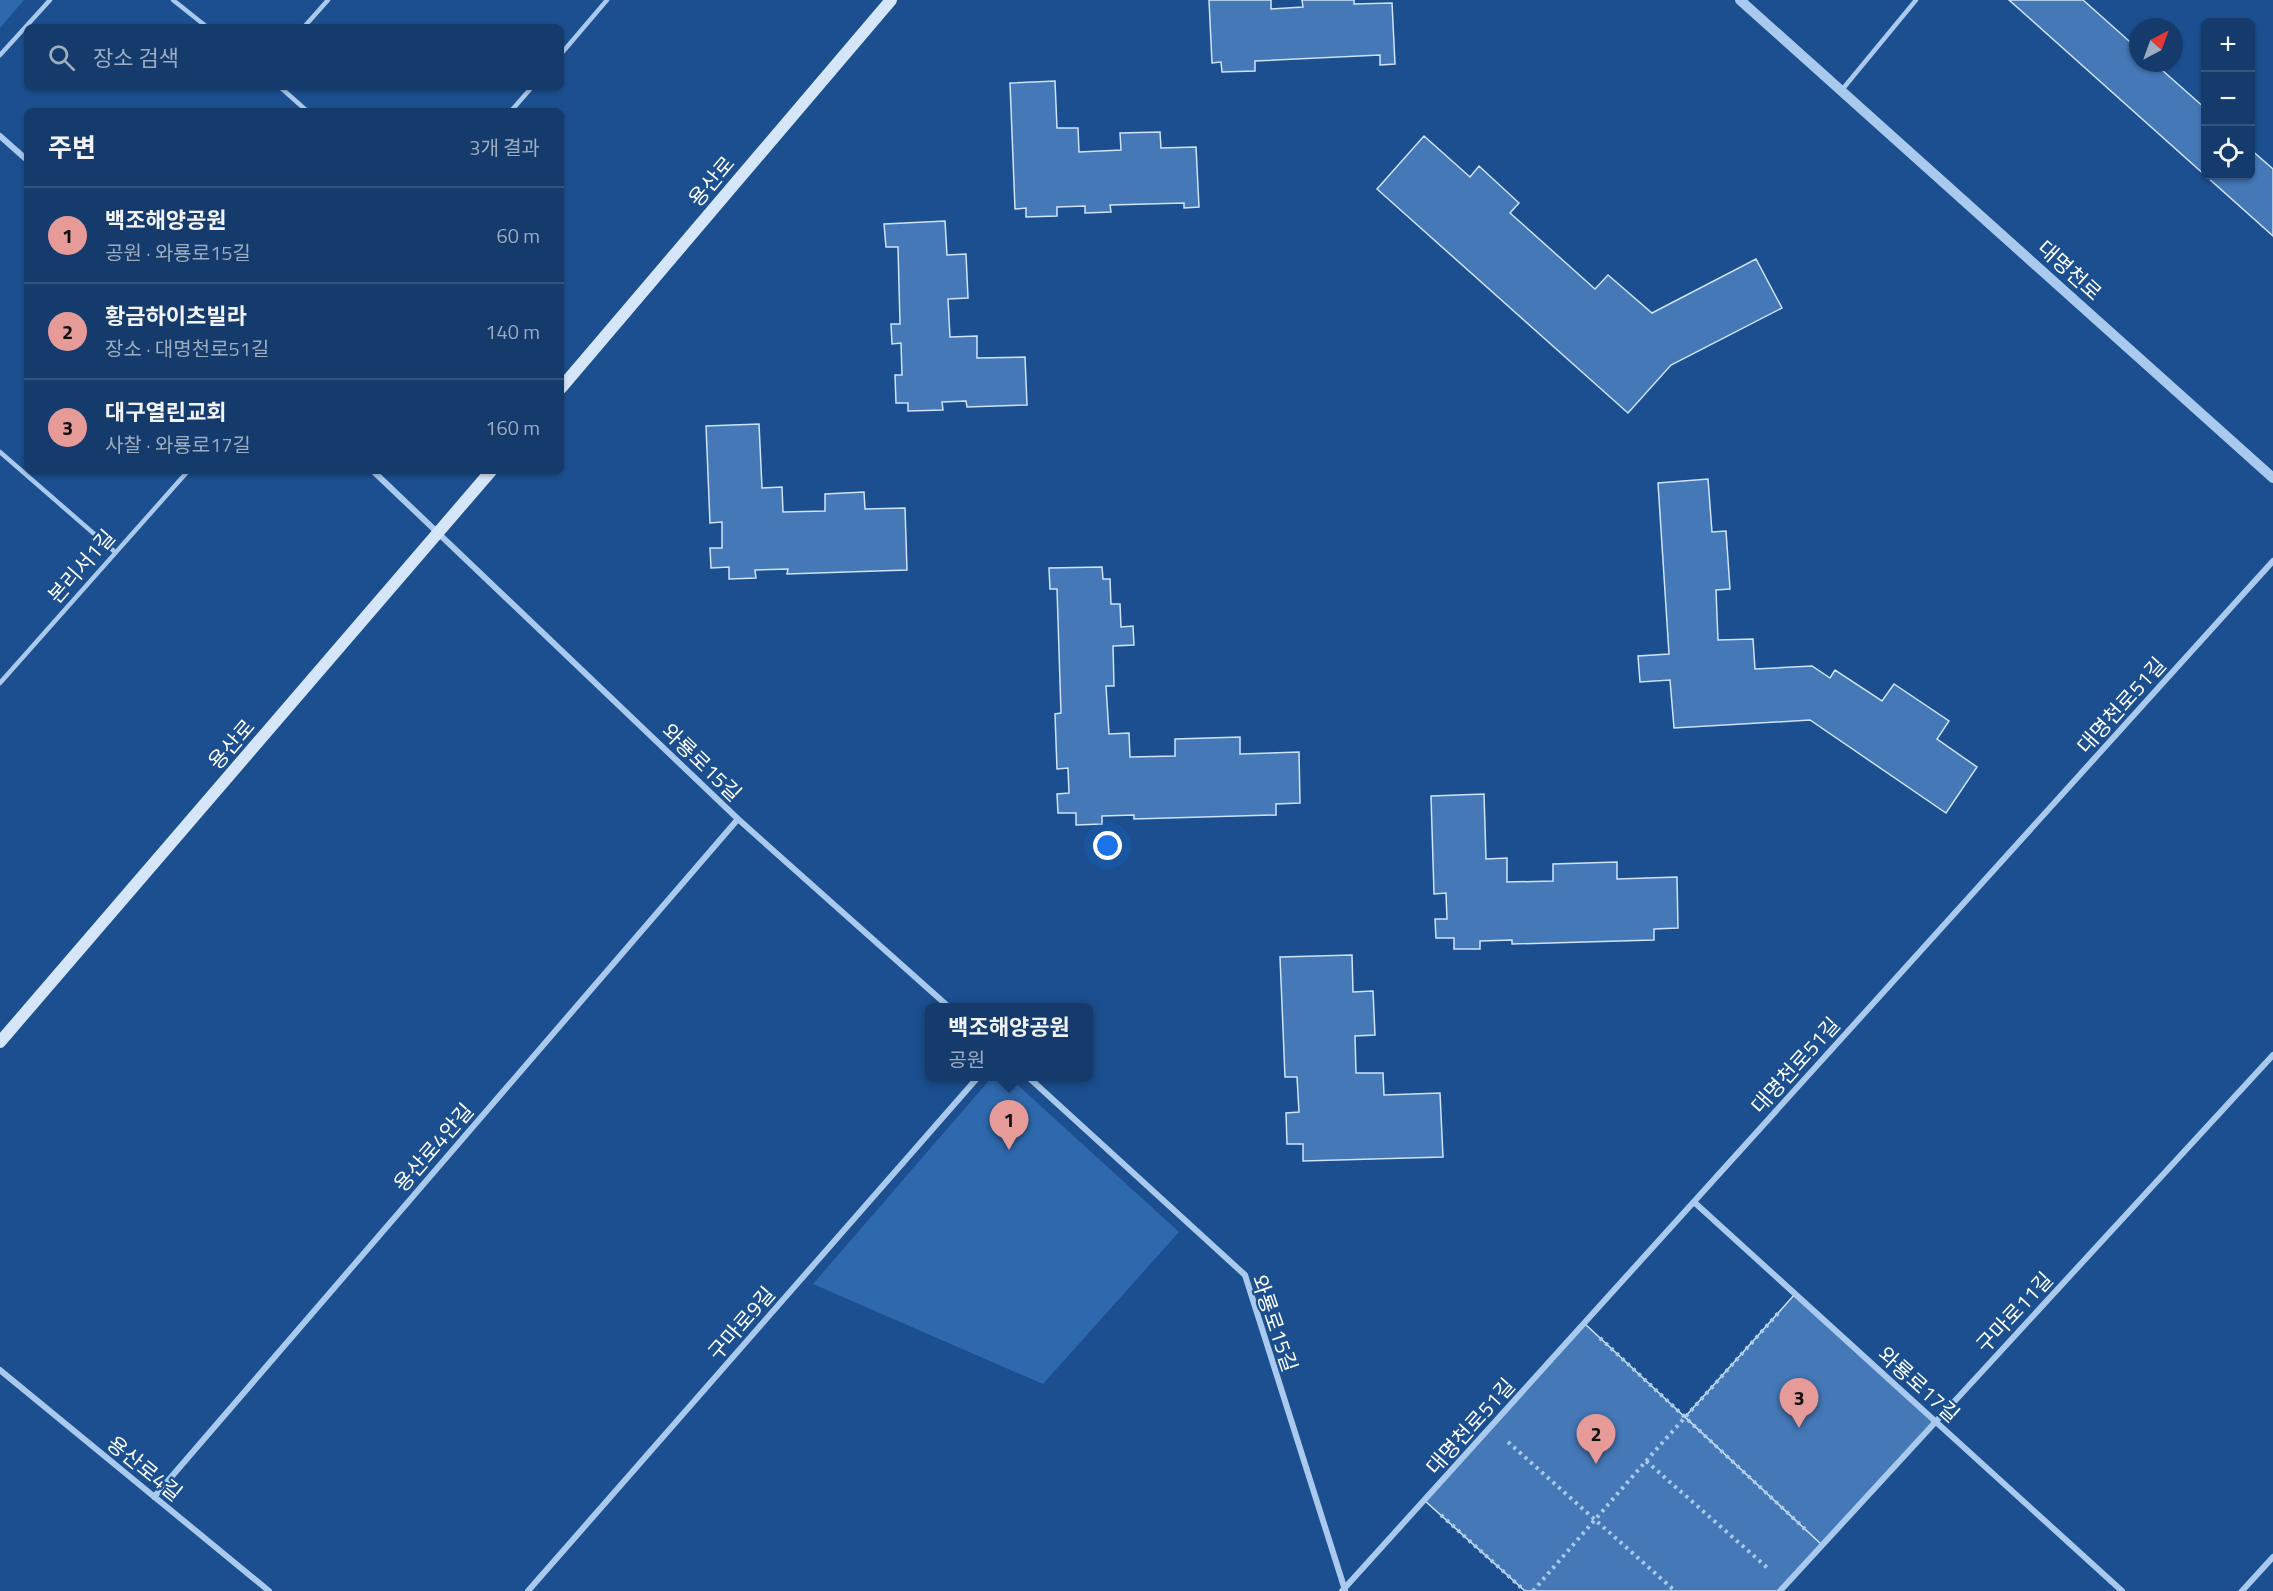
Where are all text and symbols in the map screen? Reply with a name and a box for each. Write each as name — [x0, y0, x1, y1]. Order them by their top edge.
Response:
north arrow — [2129, 18, 2183, 72]
map controls — [2201, 18, 2255, 180]
button: + — [2201, 18, 2255, 72]
search box — [24, 24, 564, 90]
icon: search — [45, 41, 78, 74]
text: 장소 검색 — [93, 41, 179, 75]
button: − — [2201, 72, 2255, 126]
button: locate — [2201, 126, 2255, 180]
text: 주변 — [48, 128, 96, 167]
text: 3개 결과 — [469, 132, 540, 163]
street label: 용산로 — [680, 149, 742, 213]
text: 백조해양공원 — [105, 203, 226, 237]
text: 1 — [62, 220, 73, 251]
text: 60 m — [496, 220, 540, 251]
street label: 대명천로 — [2031, 232, 2109, 308]
text: 공원 · 와룡로15길 — [105, 237, 251, 268]
text: 황금하이츠빌라 — [105, 299, 247, 333]
text: 2 — [62, 316, 73, 347]
text: 140 m — [485, 316, 540, 347]
text: 장소 · 대명천로51길 — [105, 333, 269, 364]
text: 대구열린교회 — [105, 395, 226, 429]
text: 3 — [62, 412, 73, 443]
text: 160 m — [485, 412, 540, 443]
text: 사찰 · 와룡로17길 — [105, 429, 251, 460]
street label: 본리서1길 — [40, 522, 122, 610]
street label: 대명천로51길 — [2069, 650, 2173, 760]
street label: 용산로 — [200, 712, 262, 776]
street label: 와룡로15길 — [655, 715, 749, 809]
your location — [1093, 831, 1122, 860]
popup — [925, 1003, 1093, 1081]
text: 백조해양공원 — [948, 1010, 1070, 1044]
street label: 대명천로51길 — [1743, 1010, 1847, 1120]
text: 공원 — [948, 1044, 985, 1075]
street label: 용산로4안길 — [385, 1096, 481, 1198]
pin: 1 — [990, 1100, 1028, 1150]
street label: 구마로11길 — [1968, 1264, 2060, 1360]
street label: 와룡로15길 — [1243, 1270, 1307, 1376]
street label: 구마로9길 — [700, 1279, 782, 1367]
street label: 와룡로17길 — [1871, 1338, 1967, 1430]
street label: 대명천로51길 — [1418, 1371, 1522, 1481]
pin: 3 — [1780, 1378, 1818, 1428]
pin: 2 — [1576, 1414, 1616, 1464]
street label: 용산로4길 — [100, 1428, 190, 1508]

